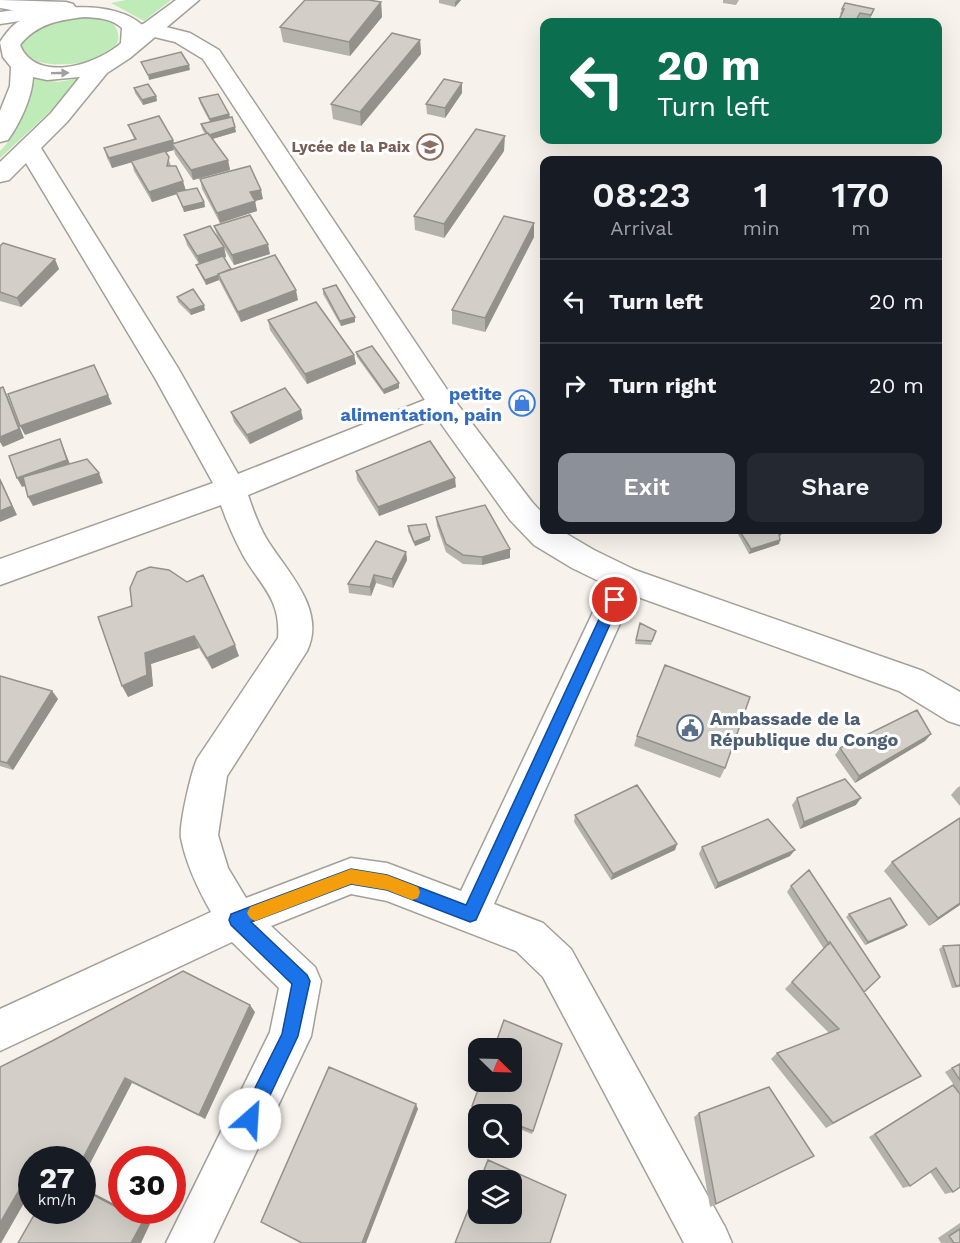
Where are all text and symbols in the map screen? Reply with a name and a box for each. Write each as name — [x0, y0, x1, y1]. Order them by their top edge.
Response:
text: 20 m — [657, 41, 761, 90]
icon: left — [558, 42, 636, 120]
one-way arrow — [51, 68, 70, 77]
text: Turn left — [657, 91, 769, 123]
school or university icon: Lycée de la Paix — [415, 132, 445, 162]
place label: Lycée de la Paix — [292, 138, 410, 156]
text: 08:23 — [592, 174, 691, 216]
text: 1 — [754, 174, 769, 216]
text: 170 — [832, 174, 890, 216]
text: Arrival — [610, 216, 673, 240]
text: min — [743, 216, 780, 240]
text: m — [851, 216, 870, 240]
icon: left — [558, 285, 591, 318]
text: Turn left — [609, 289, 703, 314]
text: 20 m — [869, 289, 924, 314]
icon: right — [558, 369, 591, 402]
text: Turn right — [609, 373, 716, 398]
text: 20 m — [869, 373, 924, 398]
place label: petite alimentation, pain — [340, 383, 502, 425]
shop icon: petite alimentation, pain — [507, 388, 537, 418]
button: Exit — [558, 453, 735, 522]
button: Share — [747, 453, 924, 522]
pin — [589, 574, 640, 625]
icon: arrive — [598, 583, 631, 616]
place label: Ambassade de la République du Congo — [710, 708, 898, 750]
public building icon: Ambassade de la République du Congo — [675, 713, 705, 743]
north arrow — [468, 1038, 522, 1092]
map controls — [468, 1038, 522, 1224]
position arrow — [218, 1087, 282, 1151]
button: search — [468, 1104, 522, 1158]
speed limit sign: 30 — [108, 1146, 186, 1224]
text: 27 — [39, 1160, 75, 1195]
button: layers — [468, 1170, 522, 1224]
text: km/h — [38, 1191, 76, 1209]

